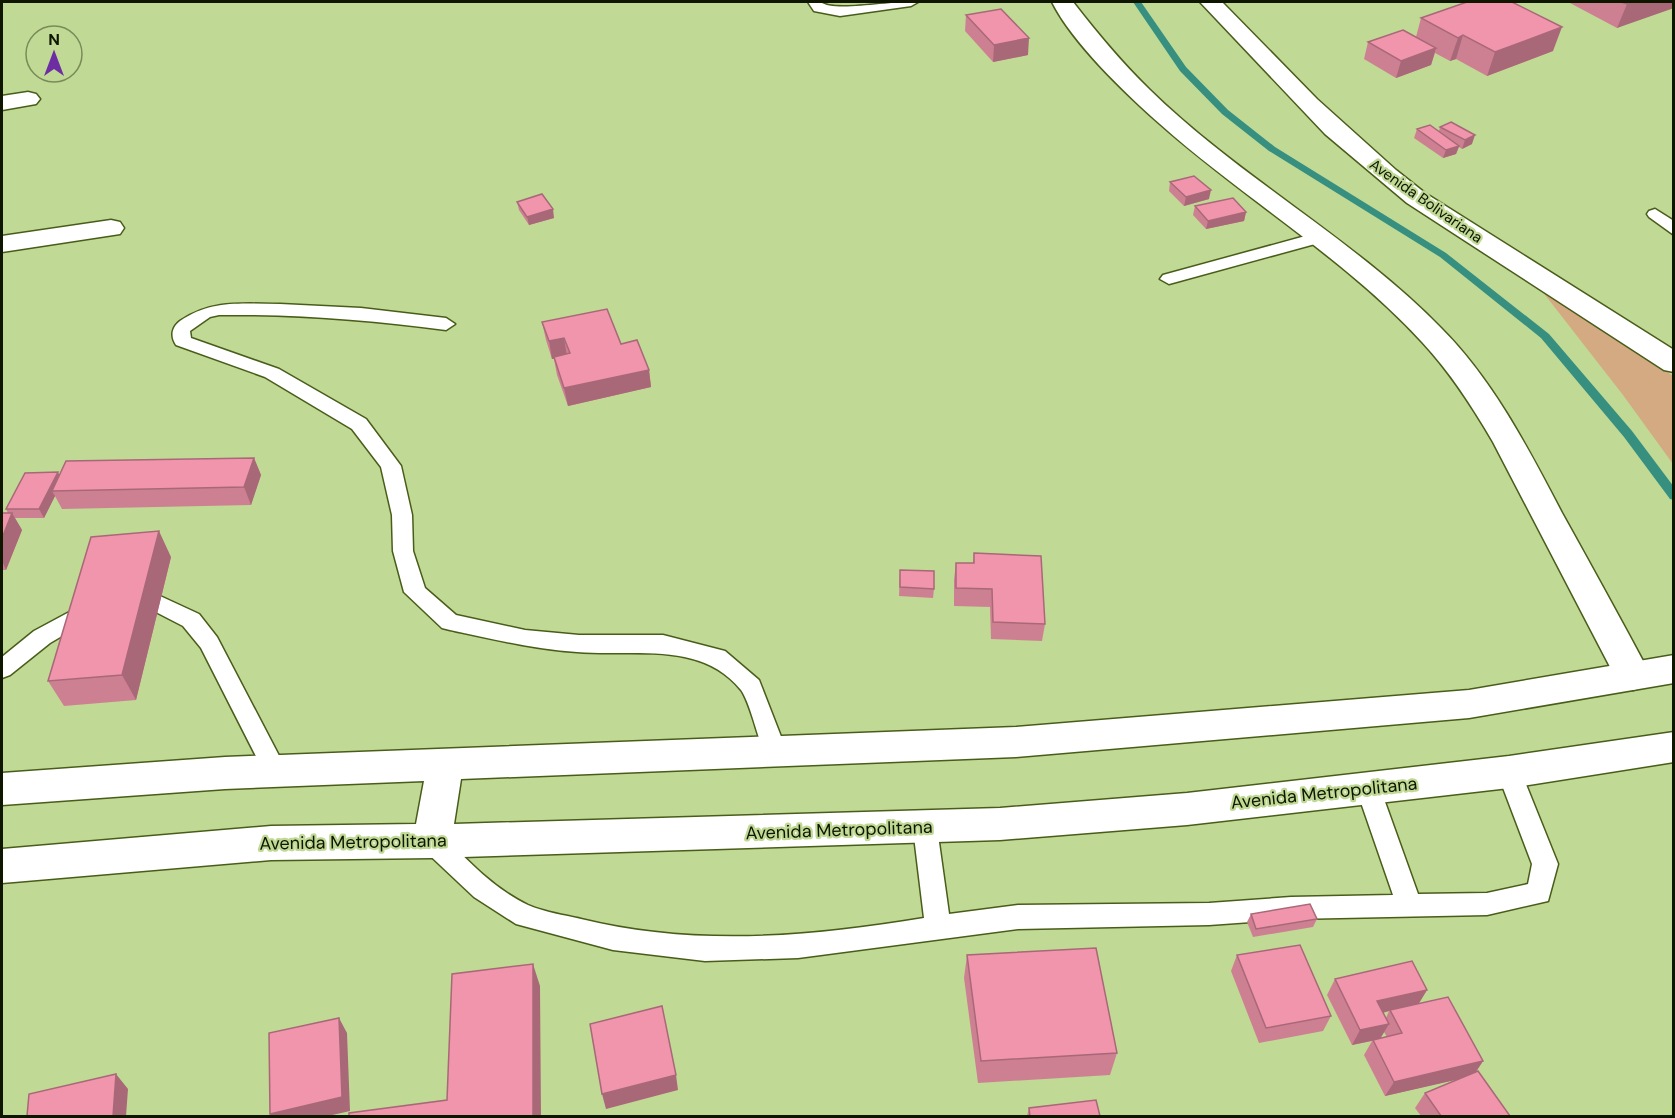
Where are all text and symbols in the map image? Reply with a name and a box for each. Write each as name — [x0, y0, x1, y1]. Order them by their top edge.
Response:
north arrow — [24, 24, 84, 84]
text: N — [48, 29, 60, 50]
street label: Avenida Bolivariana — [1366, 154, 1486, 248]
street label: Avenida Metropolitana — [1230, 771, 1418, 815]
street label: Avenida Metropolitana — [745, 815, 933, 845]
street label: Avenida Metropolitana — [259, 828, 447, 856]

